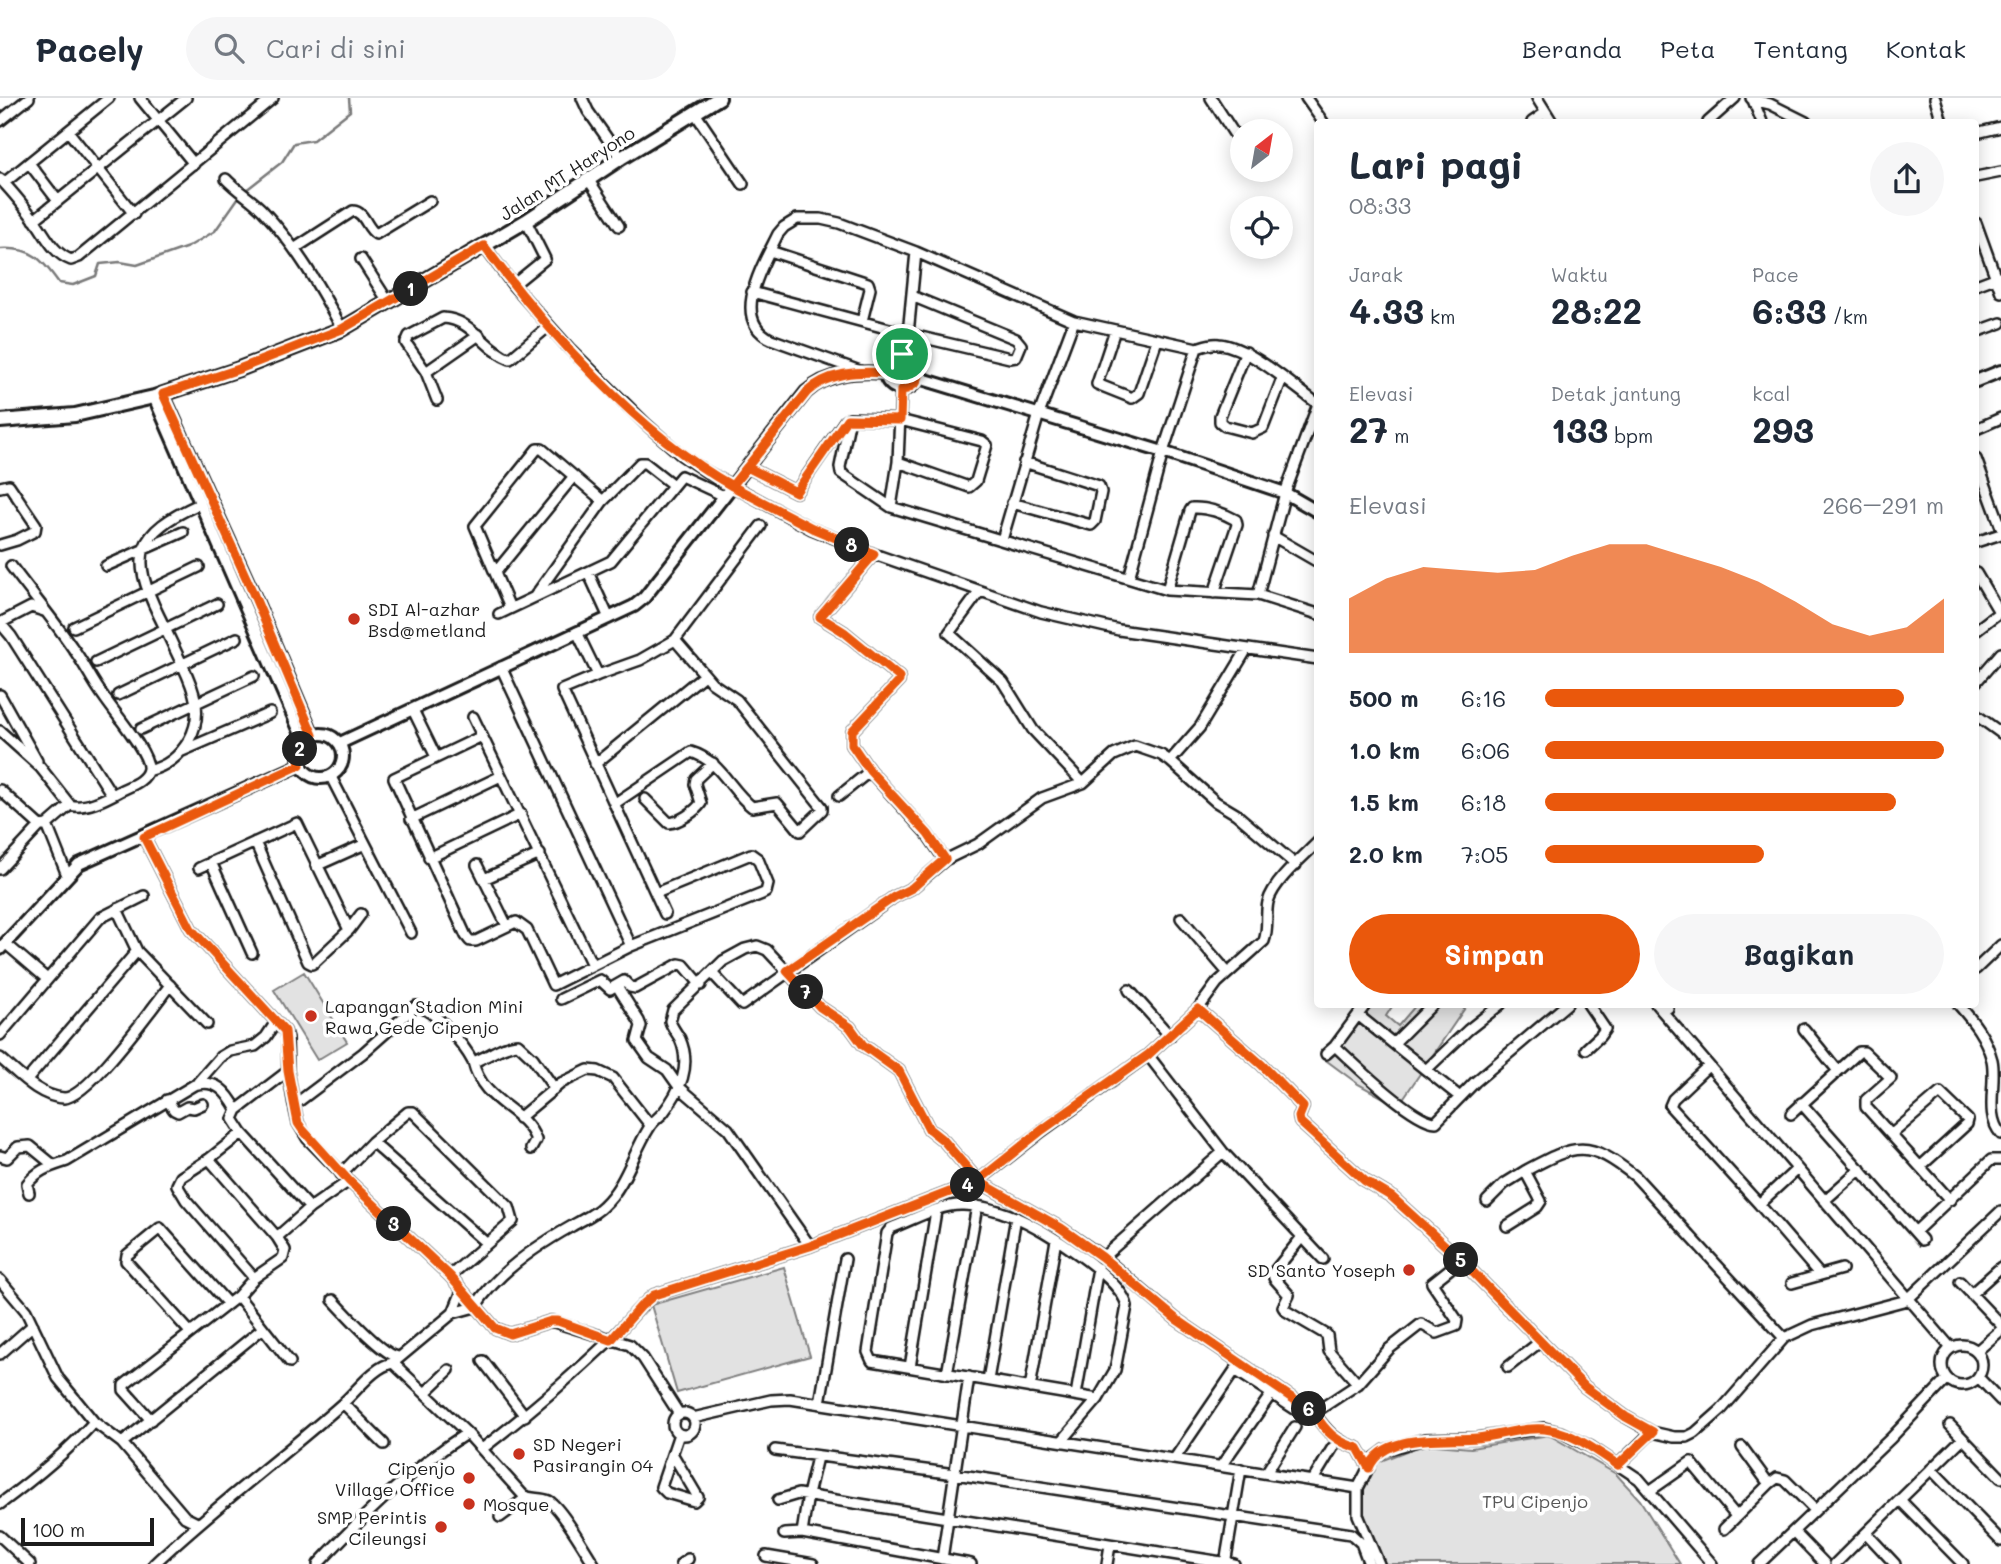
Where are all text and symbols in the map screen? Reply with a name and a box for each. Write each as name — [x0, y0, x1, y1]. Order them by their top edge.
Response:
search box — [186, 17, 676, 80]
text: Pacely — [35, 27, 144, 70]
icon: search — [210, 29, 248, 67]
text: Cari di sini — [266, 31, 406, 65]
text: Beranda — [1522, 33, 1622, 64]
text: Peta — [1660, 33, 1715, 64]
text: Tentang — [1753, 33, 1848, 64]
text: Kontak — [1886, 33, 1966, 64]
north arrow — [1230, 119, 1293, 182]
map controls — [1230, 119, 1293, 259]
street label: Jalan MT Haryono — [495, 120, 639, 226]
text: Lari pagi — [1349, 139, 1523, 189]
button: share — [1870, 142, 1944, 216]
text: 08:33 — [1349, 190, 1411, 220]
button: locate — [1230, 196, 1293, 259]
text: Jarak — [1349, 262, 1403, 287]
text: Waktu — [1551, 262, 1608, 287]
text: Pace — [1752, 262, 1799, 287]
pin: 1 — [394, 272, 428, 306]
text: 1 — [406, 276, 415, 301]
text: 4.33 — [1349, 287, 1424, 333]
text: 28:22 — [1551, 287, 1642, 333]
text: 6:33 — [1752, 287, 1827, 333]
text: km — [1424, 304, 1455, 329]
text: /km — [1827, 304, 1868, 329]
pin — [872, 324, 932, 384]
icon: arrive — [883, 335, 921, 373]
text: Elevasi — [1349, 381, 1413, 406]
text: Detak jantung — [1551, 381, 1681, 406]
text: kcal — [1752, 381, 1790, 406]
text: 27 — [1349, 406, 1388, 452]
text: 133 — [1551, 406, 1608, 452]
text: 293 — [1752, 406, 1814, 452]
text: m — [1388, 423, 1409, 448]
text: bpm — [1608, 423, 1653, 448]
text: Elevasi — [1349, 490, 1427, 520]
text: 266–291 m — [1822, 490, 1944, 520]
pin: 8 — [834, 528, 870, 562]
text: 8 — [846, 532, 857, 557]
place label: SDI Al-azhar Bsd@metland — [368, 597, 486, 642]
marker: SDI Al-azhar Bsd@metland — [346, 611, 362, 627]
text: 500 m — [1349, 683, 1419, 713]
text: 6:16 — [1461, 683, 1506, 713]
pin: 2 — [282, 732, 318, 766]
text: 1.0 km — [1349, 735, 1420, 765]
text: 6:06 — [1461, 735, 1510, 765]
text: 2 — [294, 736, 305, 761]
text: 1.5 km — [1349, 787, 1419, 817]
text: 6:18 — [1461, 787, 1506, 817]
text: 2.0 km — [1349, 839, 1423, 869]
text: 7:05 — [1461, 839, 1509, 869]
button: Simpan — [1349, 914, 1640, 994]
button: Bagikan — [1654, 914, 1944, 994]
pin: 7 — [788, 974, 824, 1010]
text: 7 — [800, 979, 811, 1004]
place label: Lapangan Stadion Mini Rawa Gede Cipenjo — [325, 994, 523, 1039]
marker: Lapangan Stadion Mini Rawa Gede Cipenjo — [303, 1008, 319, 1024]
pin: 4 — [950, 1168, 986, 1202]
text: 4 — [961, 1172, 974, 1197]
pin: 3 — [376, 1206, 412, 1242]
text: 3 — [388, 1211, 399, 1236]
pin: 5 — [1444, 1242, 1478, 1278]
text: 5 — [1455, 1247, 1466, 1272]
place label: SD Santo Yoseph — [1247, 1258, 1395, 1282]
marker: SD Santo Yoseph — [1401, 1262, 1417, 1278]
pin: 6 — [1292, 1392, 1326, 1426]
text: 6 — [1303, 1396, 1314, 1421]
place label: SD Negeri Pasirangin 04 — [533, 1432, 653, 1477]
marker: SD Negeri Pasirangin 04 — [511, 1446, 527, 1462]
place label: Cipenjo Village Office — [335, 1456, 455, 1501]
marker: Cipenjo Village Office — [461, 1470, 477, 1486]
park label: TPU Cipenjo — [1482, 1489, 1588, 1513]
place label: Mosque — [483, 1492, 549, 1516]
marker: Mosque — [461, 1496, 477, 1512]
place label: SMP Perintis Cileungsi — [317, 1505, 427, 1550]
scale bar — [21, 1515, 154, 1547]
text: 100 m — [32, 1517, 85, 1542]
marker: SMP Perintis Cileungsi — [433, 1519, 449, 1535]

